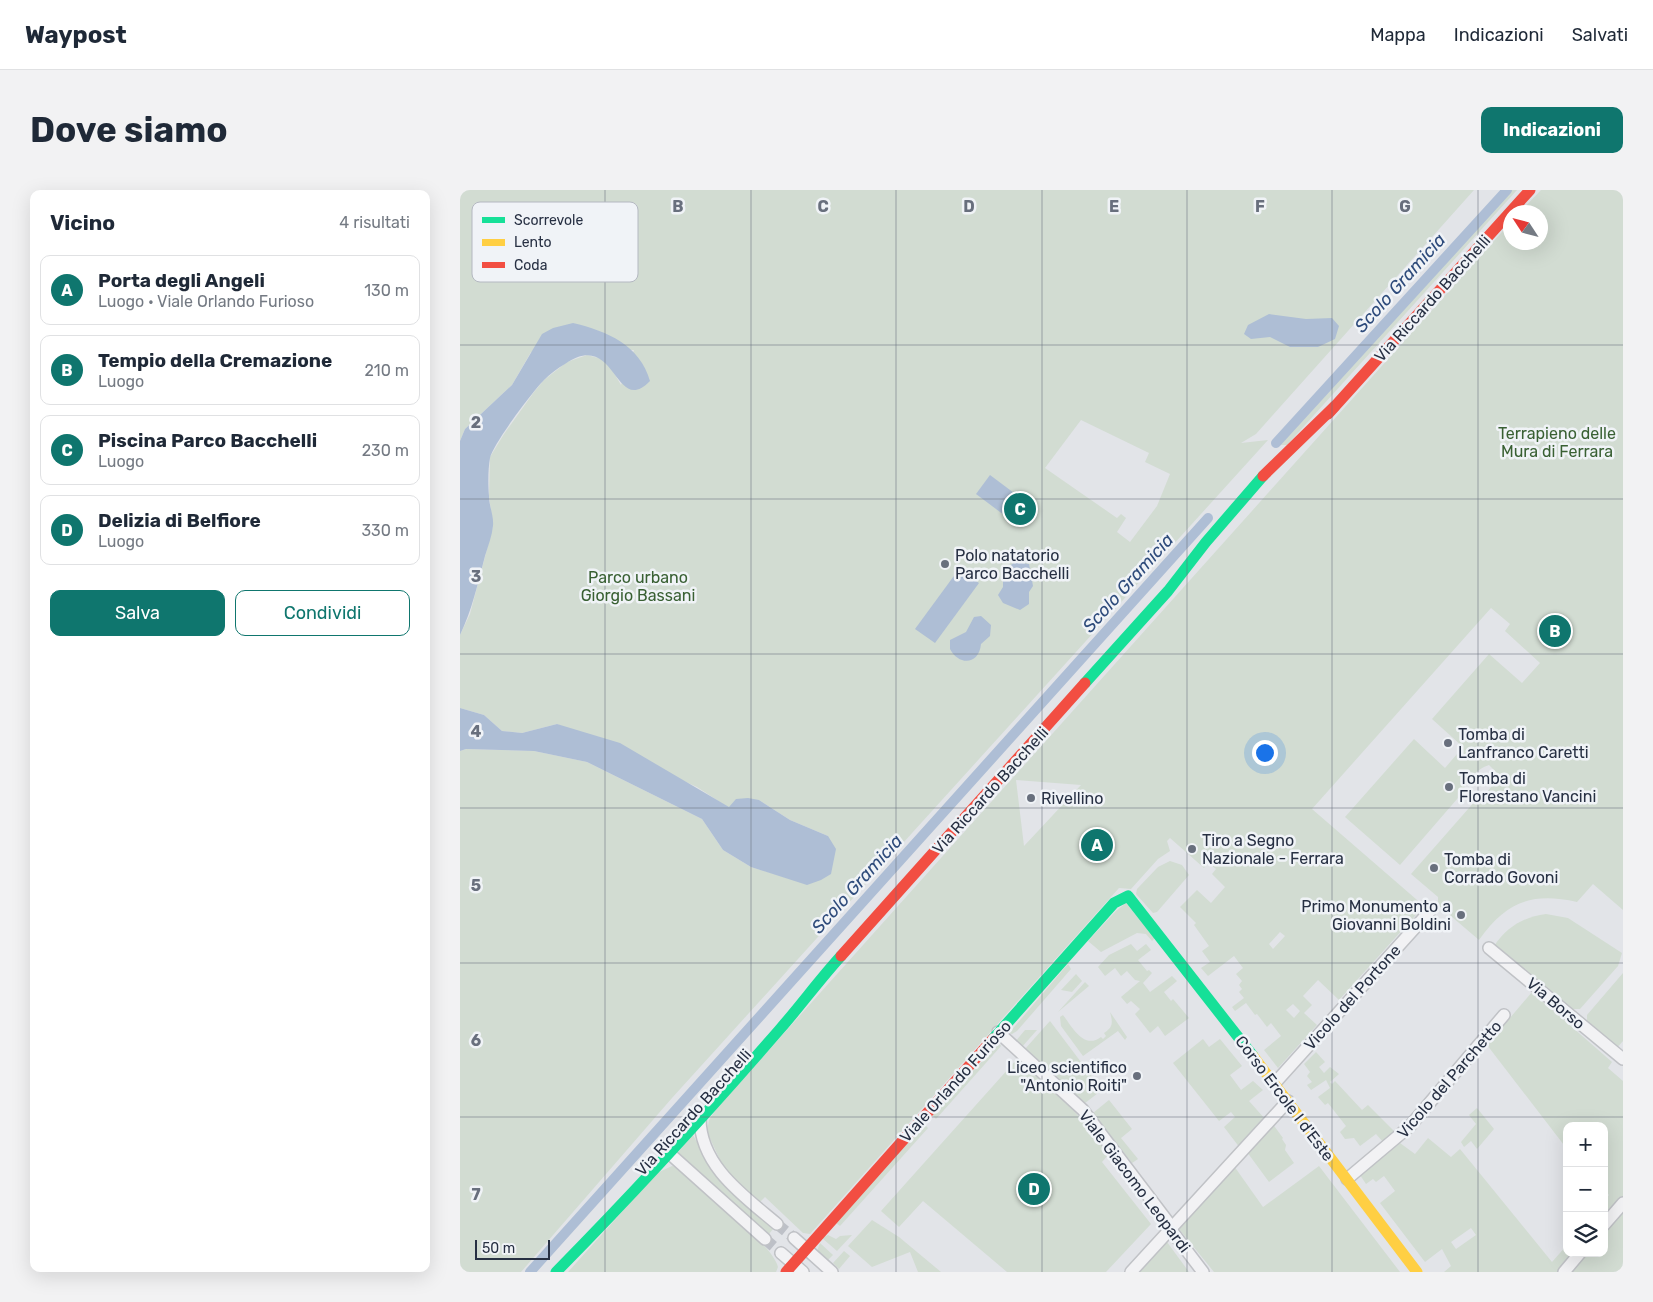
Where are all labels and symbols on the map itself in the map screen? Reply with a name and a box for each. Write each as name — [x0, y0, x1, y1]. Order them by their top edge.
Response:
text: B — [672, 197, 684, 216]
text: C — [817, 197, 829, 216]
text: D — [963, 197, 975, 216]
text: E — [1109, 197, 1119, 216]
text: F — [1255, 197, 1265, 216]
text: G — [1399, 197, 1411, 216]
legend — [472, 202, 638, 282]
north arrow — [1503, 205, 1548, 250]
text: Scorrevole — [514, 212, 583, 229]
water label: Scolo Gramicia — [1350, 229, 1450, 337]
street label: Via Riccardo Bacchelli — [1370, 231, 1494, 366]
text: Lento — [514, 234, 551, 251]
text: Coda — [514, 257, 547, 274]
text: 2 — [471, 413, 481, 432]
park label: Terrapieno delle Mura di Ferrara — [1498, 424, 1616, 461]
pin: C — [1004, 490, 1036, 528]
water label: Scolo Gramicia — [1078, 529, 1178, 637]
place label: Polo natatorio Parco Bacchelli — [955, 546, 1069, 583]
marker: Polo natatorio Parco Bacchelli — [939, 558, 951, 570]
text: 3 — [471, 567, 481, 586]
park label: Parco urbano Giorgio Bassani — [581, 568, 695, 605]
pin: B — [1539, 612, 1571, 650]
text: 4 — [471, 722, 482, 741]
street label: Via Riccardo Bacchelli — [928, 723, 1052, 858]
place label: Tomba di Lanfranco Caretti — [1458, 725, 1589, 762]
marker: Tomba di Lanfranco Caretti — [1442, 737, 1454, 749]
your location — [1252, 740, 1278, 766]
place label: Tomba di Florestano Vancini — [1459, 769, 1596, 806]
marker: Tomba di Florestano Vancini — [1443, 781, 1455, 793]
place label: Rivellino — [1041, 789, 1103, 808]
marker: Rivellino — [1025, 792, 1037, 804]
pin: A — [1081, 826, 1113, 864]
water label: Scolo Gramicia — [807, 830, 907, 938]
place label: Tiro a Segno Nazionale - Ferrara — [1202, 831, 1344, 868]
marker: Tiro a Segno Nazionale - Ferrara — [1186, 843, 1198, 855]
place label: Tomba di Corrado Govoni — [1444, 850, 1558, 887]
marker: Tomba di Corrado Govoni — [1428, 862, 1440, 874]
text: 5 — [471, 876, 481, 895]
place label: Primo Monumento a Giovanni Boldini — [1301, 897, 1451, 934]
marker: Primo Monumento a Giovanni Boldini — [1455, 909, 1467, 921]
street label: Vicolo del Portone — [1300, 941, 1405, 1054]
street label: Via Borso — [1523, 973, 1589, 1033]
street label: Viale Orlando Furioso — [896, 1017, 1015, 1146]
street label: Vicolo del Parchetto — [1393, 1017, 1506, 1142]
text: 6 — [471, 1031, 481, 1050]
street label: Corso Ercole I d'Este — [1231, 1032, 1338, 1165]
street label: Via Riccardo Bacchelli — [631, 1045, 755, 1180]
place label: Liceo scientifico "Antonio Roiti" — [1007, 1058, 1127, 1095]
marker: Liceo scientifico "Antonio Roiti" — [1131, 1070, 1143, 1082]
street label: Viale Giacomo Leopardi — [1075, 1106, 1194, 1256]
pin: D — [1018, 1170, 1050, 1208]
text: 7 — [471, 1185, 481, 1204]
scale bar — [475, 1237, 550, 1260]

